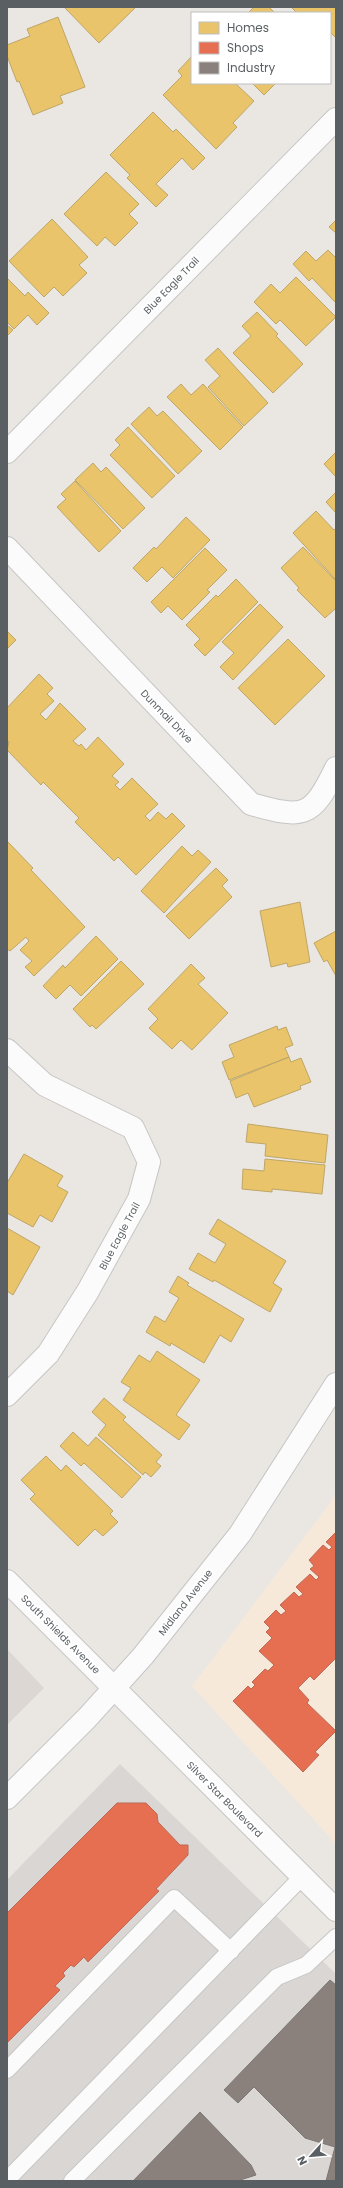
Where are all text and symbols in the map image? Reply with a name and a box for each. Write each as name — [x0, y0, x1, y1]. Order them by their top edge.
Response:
legend — [191, 12, 331, 84]
text: Homes — [227, 19, 269, 36]
text: Shops — [227, 39, 264, 56]
text: Industry — [227, 59, 276, 76]
street label: Blue Eagle Trail — [140, 253, 203, 317]
street label: Dunmail Drive — [137, 686, 196, 747]
street label: Blue Eagle Trail — [95, 1200, 144, 1273]
street label: Midland Avenue — [155, 1566, 216, 1639]
street label: South Shields Avenue — [18, 1591, 104, 1677]
street label: Silver Star Boulevard — [183, 1758, 266, 1841]
north arrow — [291, 2136, 331, 2176]
text: N — [293, 2153, 311, 2168]

